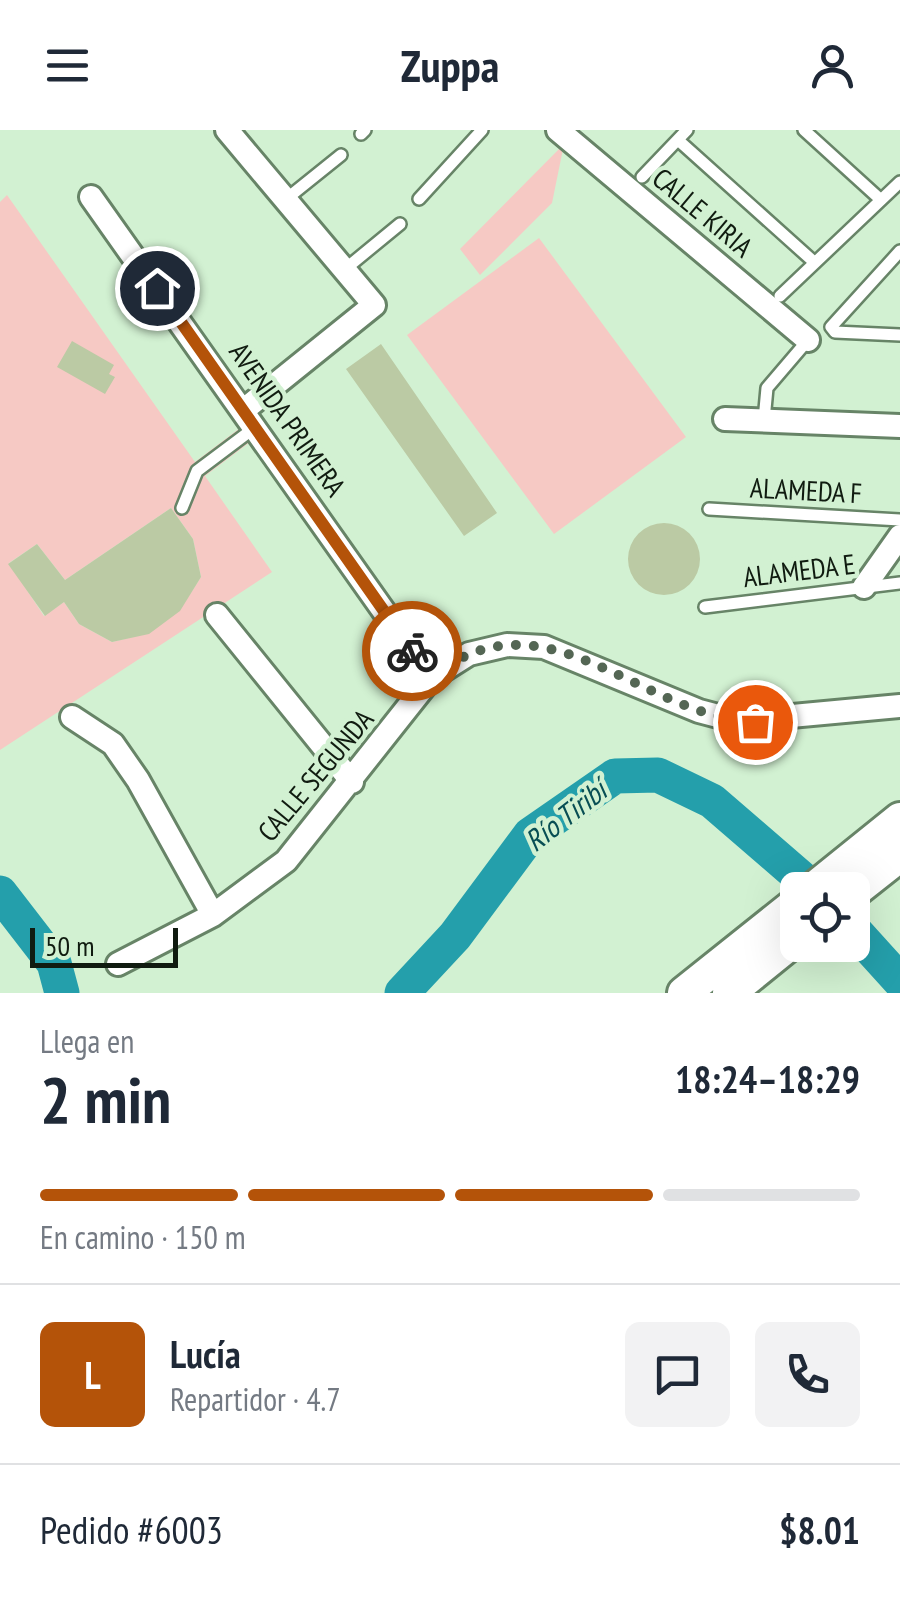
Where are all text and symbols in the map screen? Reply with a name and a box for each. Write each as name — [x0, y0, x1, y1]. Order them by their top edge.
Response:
text: Zuppa — [401, 36, 499, 94]
icon: menu — [40, 38, 95, 93]
icon: person — [805, 38, 860, 93]
street label: CALLE KIRIA — [645, 159, 761, 265]
pin — [115, 246, 200, 331]
icon: home — [130, 261, 185, 316]
street label: AVENIDA PRIMERA — [221, 335, 355, 504]
street label: ALAMEDA F — [749, 469, 863, 511]
street label: ALAMEDA E — [741, 545, 857, 595]
courier — [362, 601, 462, 701]
icon: bike — [385, 624, 440, 679]
pin — [713, 680, 798, 765]
icon: bag — [728, 695, 783, 750]
street label: CALLE SEGUNDA — [249, 701, 382, 849]
water label: Río Tiribí — [516, 767, 618, 859]
map controls — [780, 872, 870, 962]
button: locate — [780, 872, 870, 962]
scale bar — [30, 923, 178, 968]
text: 50 m — [45, 927, 94, 964]
text: Llega en — [40, 1020, 134, 1062]
text: 18:24–18:29 — [675, 1054, 860, 1103]
text: 2 min — [40, 1057, 171, 1141]
text: En camino · 150 m — [40, 1216, 246, 1258]
button: chat — [625, 1322, 730, 1427]
button: phone — [755, 1322, 860, 1427]
text: Lucía — [170, 1329, 241, 1378]
text: L — [84, 1350, 101, 1399]
text: Repartidor · 4.7 — [170, 1378, 341, 1420]
text: Pedido #6003 — [40, 1505, 223, 1554]
text: $8.01 — [779, 1505, 860, 1554]

